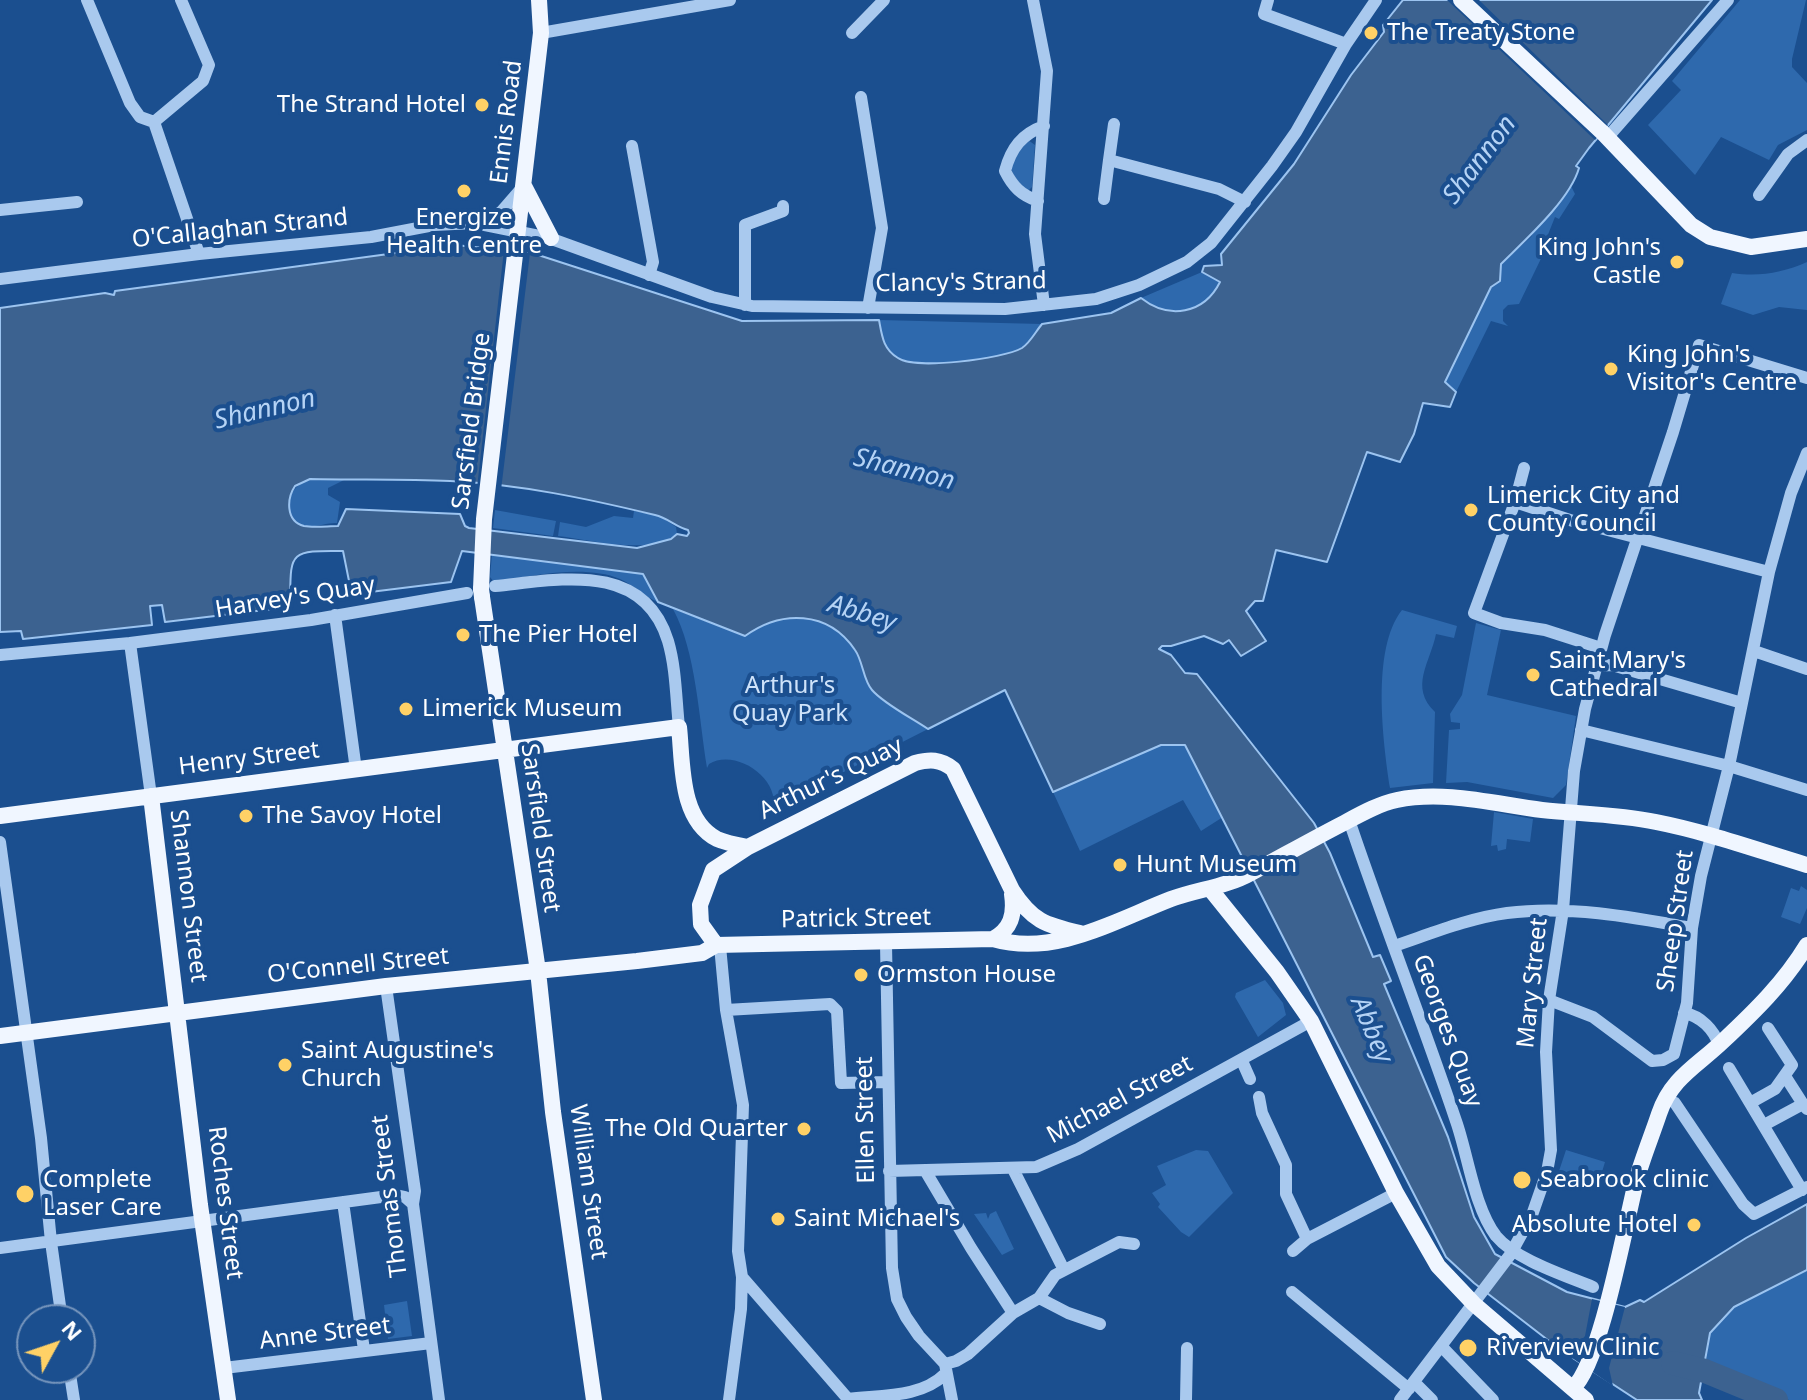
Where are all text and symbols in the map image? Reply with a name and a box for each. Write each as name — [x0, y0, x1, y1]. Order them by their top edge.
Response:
place label: The Treaty Stone — [1387, 19, 1575, 47]
marker: The Treaty Stone — [1362, 24, 1380, 42]
street label: Ennis Road — [485, 58, 529, 186]
place label: The Strand Hotel — [277, 91, 466, 119]
marker: The Strand Hotel — [473, 96, 491, 114]
water label: Shannon — [1437, 110, 1523, 210]
marker: Energize Health Centre — [455, 182, 473, 200]
street label: O'Callaghan Strand — [131, 203, 349, 255]
place label: Energize Health Centre — [386, 204, 542, 260]
place label: King John's Castle — [1537, 234, 1661, 290]
marker: King John's Castle — [1668, 253, 1686, 271]
street label: Clancy's Strand — [875, 267, 1047, 299]
street label: Sarsfield Bridge — [447, 331, 497, 511]
place label: King John's Visitor's Centre — [1627, 341, 1797, 397]
marker: King John's Visitor's Centre — [1602, 360, 1620, 378]
water label: Shannon — [211, 383, 319, 437]
water label: Shannon — [850, 442, 958, 498]
place label: Limerick City and County Council — [1487, 482, 1680, 538]
marker: Limerick City and County Council — [1462, 501, 1480, 519]
street label: Harvey's Quay — [213, 571, 377, 625]
water label: Abbey — [824, 589, 900, 639]
place label: The Pier Hotel — [479, 621, 638, 649]
marker: The Pier Hotel — [454, 626, 472, 644]
place label: Saint Mary's Cathedral — [1549, 647, 1686, 703]
marker: Saint Mary's Cathedral — [1524, 666, 1542, 684]
park label: Arthur's Quay Park — [732, 672, 848, 728]
place label: Limerick Museum — [422, 695, 622, 723]
marker: Limerick Museum — [397, 700, 415, 718]
street label: Arthur's Quay — [755, 732, 907, 826]
street label: Henry Street — [177, 736, 321, 782]
street label: Sarsfield Street — [514, 742, 566, 914]
place label: The Savoy Hotel — [262, 802, 442, 830]
marker: The Savoy Hotel — [237, 807, 255, 825]
street label: Shannon Street — [163, 808, 213, 984]
street label: Sheep Street — [1652, 848, 1700, 994]
place label: Hunt Museum — [1136, 851, 1297, 879]
marker: Hunt Museum — [1111, 856, 1129, 874]
street label: Patrick Street — [781, 903, 931, 935]
street label: Mary Street — [1512, 917, 1554, 1049]
street label: O'Connell Street — [266, 942, 450, 990]
street label: Georges Quay — [1406, 951, 1488, 1111]
place label: Ormston House — [877, 961, 1056, 989]
marker: Ormston House — [852, 966, 870, 984]
water label: Abbey — [1343, 992, 1399, 1068]
place label: Saint Augustine's Church — [301, 1037, 494, 1093]
street label: Michael Street — [1042, 1050, 1198, 1150]
marker: Saint Augustine's Church — [276, 1056, 294, 1074]
street label: Ellen Street — [850, 1056, 882, 1184]
street label: William Street — [563, 1103, 613, 1261]
street label: Thomas Street — [366, 1113, 414, 1279]
place label: The Old Quarter — [605, 1115, 788, 1143]
marker: The Old Quarter — [795, 1120, 813, 1138]
street label: Roches Street — [201, 1125, 249, 1281]
place label: Complete Laser Care — [43, 1166, 162, 1222]
place label: Seabrook clinic — [1540, 1166, 1709, 1194]
marker: Seabrook clinic — [1511, 1169, 1533, 1191]
marker: Complete Laser Care — [14, 1183, 36, 1205]
place label: Saint Michael's — [794, 1205, 960, 1233]
marker: Saint Michael's — [769, 1210, 787, 1228]
place label: Absolute Hotel — [1512, 1211, 1678, 1239]
marker: Absolute Hotel — [1685, 1216, 1703, 1234]
north arrow — [16, 1304, 96, 1384]
street label: Anne Street — [258, 1312, 392, 1356]
text: N — [56, 1313, 90, 1346]
place label: Riverview Clinic — [1486, 1334, 1659, 1362]
marker: Riverview Clinic — [1457, 1337, 1479, 1359]

